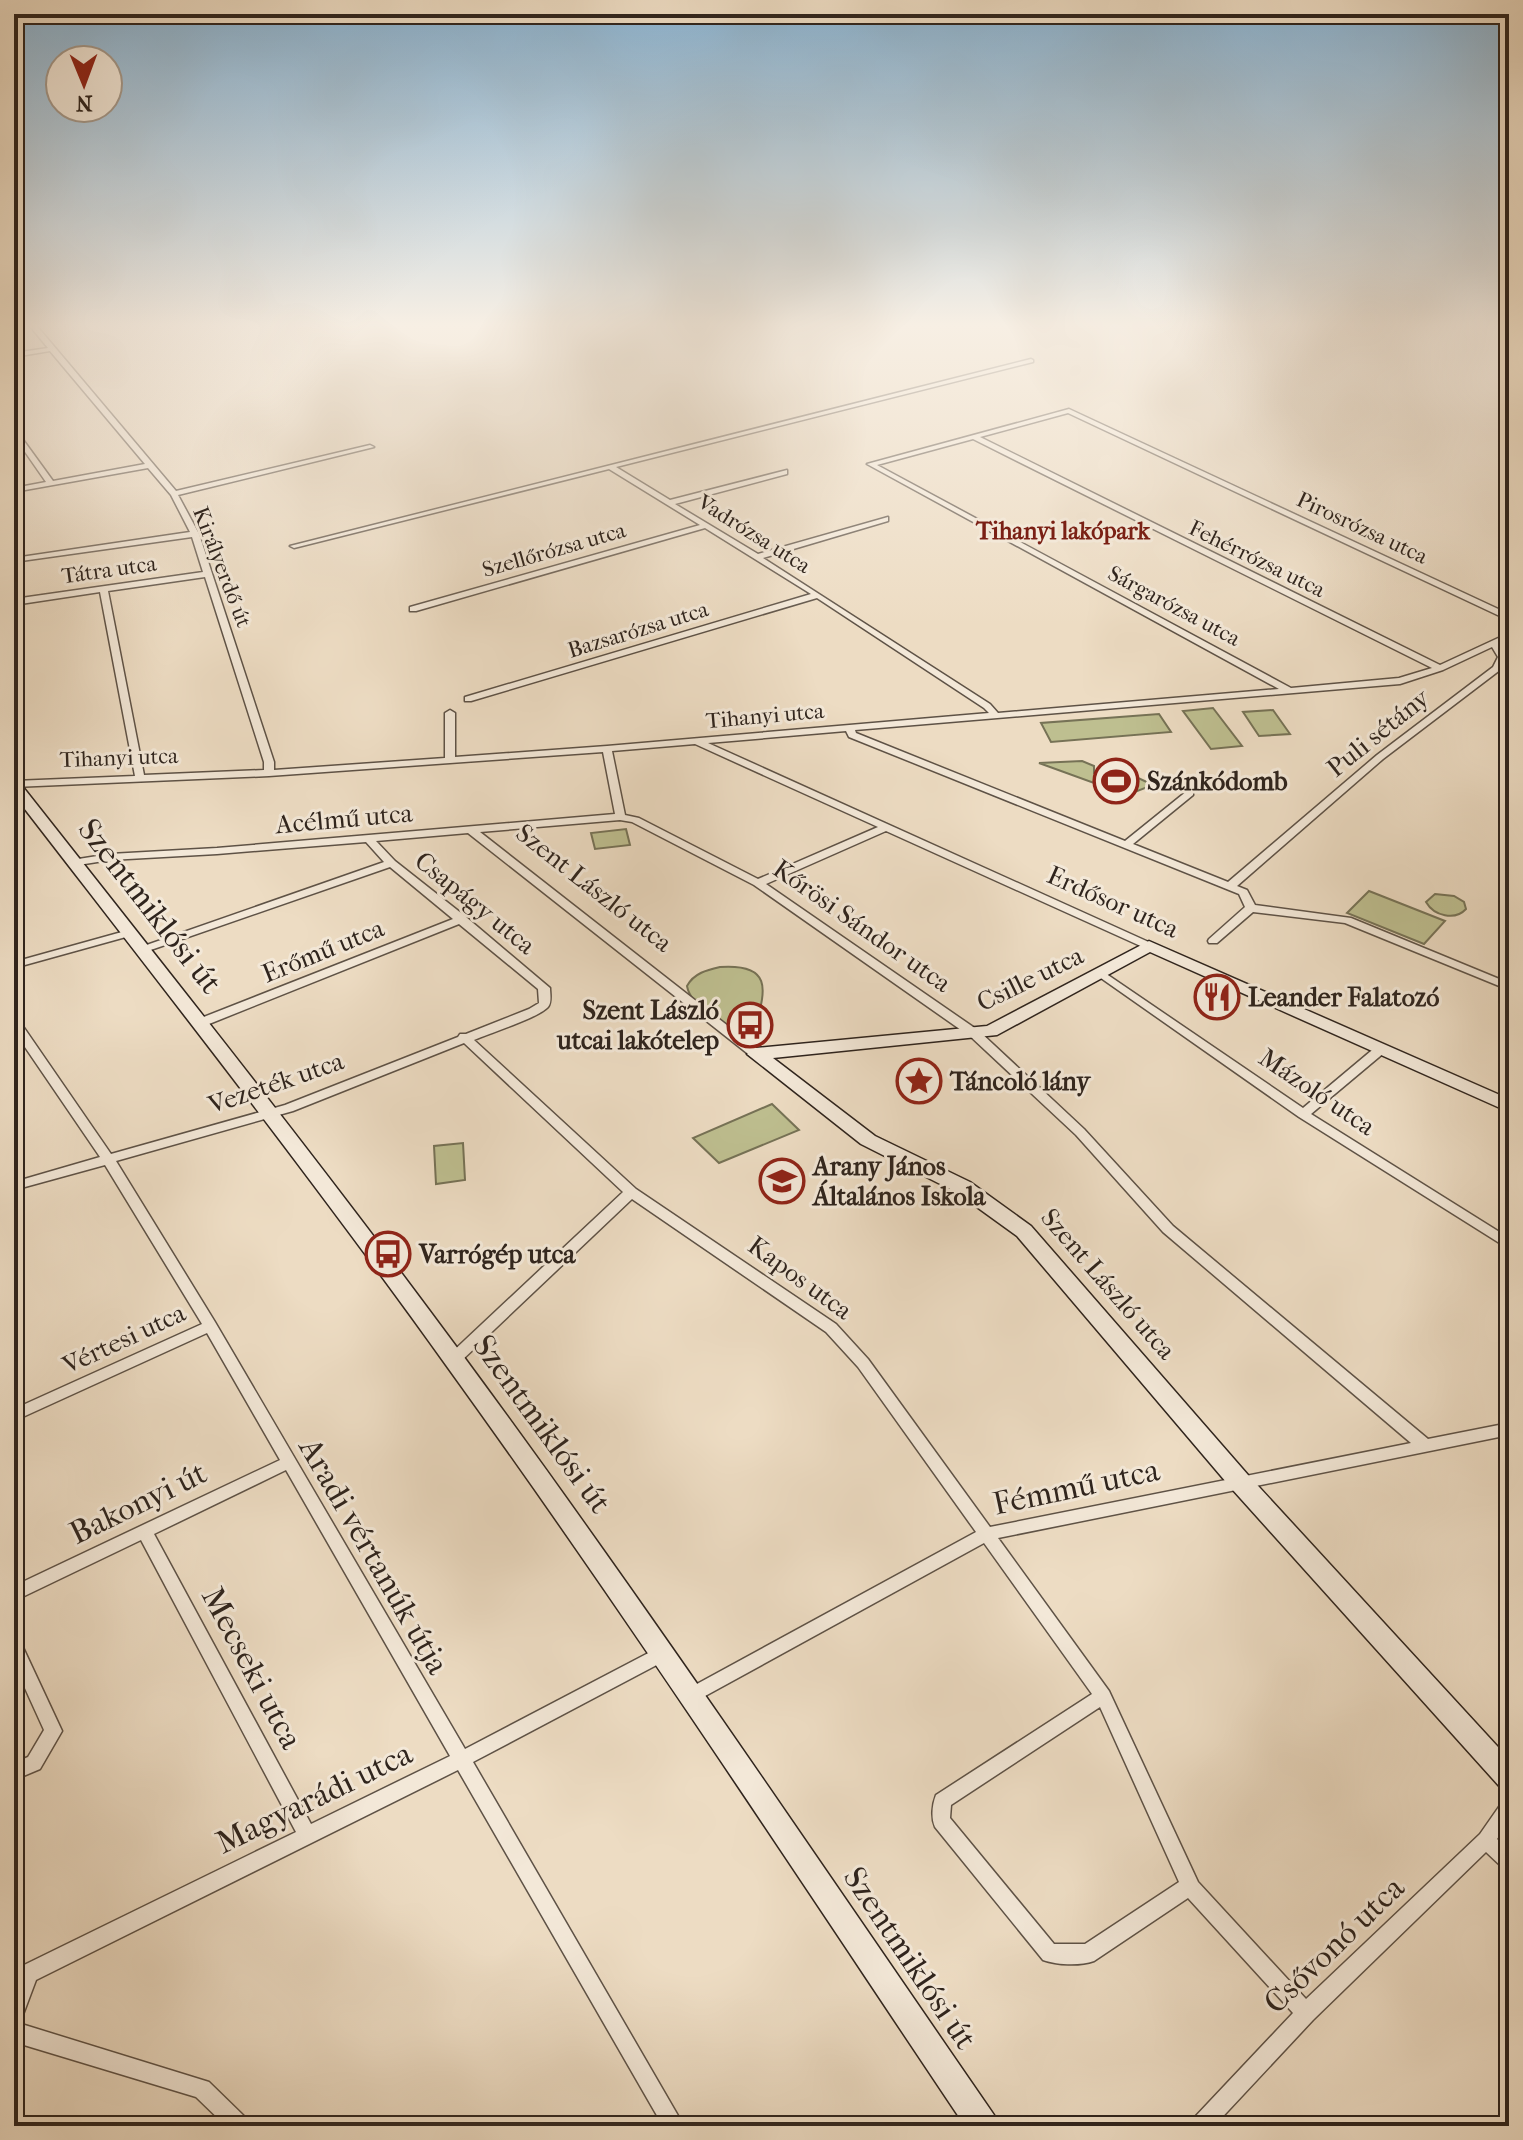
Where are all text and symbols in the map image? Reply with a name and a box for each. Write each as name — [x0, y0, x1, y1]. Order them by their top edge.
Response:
north arrow — [44, 44, 124, 124]
text: N — [75, 90, 93, 116]
street label: Pirosrózsa utca — [1292, 486, 1432, 570]
street label: Vadrózsa utca — [692, 488, 816, 579]
street label: Királyerdő út — [187, 503, 257, 631]
street label: Fehérrózsa utca — [1185, 515, 1330, 604]
street label: Szellőrózsa utca — [479, 517, 630, 583]
district label: Tihanyi lakópark — [975, 517, 1151, 545]
street label: Tátra utca — [60, 550, 159, 590]
street label: Sárgarózsa utca — [1103, 560, 1245, 652]
street label: Bazsarózsa utca — [565, 596, 712, 664]
street label: Puli sétány — [1321, 682, 1436, 784]
street label: Tihanyi utca — [705, 698, 826, 734]
street label: Tihanyi utca — [59, 743, 179, 773]
sports icon: Szánkódomb — [1092, 757, 1140, 805]
place label: Szánkódomb — [1147, 766, 1288, 797]
street label: Acélmű utca — [273, 797, 415, 841]
street label: Szentmiklósi út — [70, 811, 230, 1001]
street label: Szent László utca — [510, 817, 679, 959]
street label: Csapágy utca — [408, 845, 542, 962]
street label: Kőrösi Sándor utca — [767, 853, 958, 999]
street label: Erdősor utca — [1042, 859, 1184, 945]
street label: Erőmű utca — [257, 912, 389, 990]
street label: Csille utca — [972, 939, 1089, 1018]
restaurant icon: Leander Falatozó — [1193, 973, 1241, 1021]
place label: Leander Falatozó — [1248, 982, 1439, 1013]
place label: Szent László utcai lakótelep — [556, 995, 719, 1056]
bus stop icon: Szent László utcai lakótelep — [726, 1001, 774, 1049]
street label: Mázoló utca — [1253, 1042, 1382, 1143]
street label: Vezeték utca — [203, 1045, 349, 1121]
place icon: Táncoló lány — [895, 1057, 943, 1105]
place label: Táncoló lány — [949, 1066, 1092, 1097]
place label: Arany János Általános Iskola — [811, 1151, 987, 1212]
school or university icon: Arany János Általános Iskola — [758, 1157, 806, 1205]
street label: Szent László utca — [1034, 1202, 1183, 1366]
bus stop icon: Varrógép utca — [364, 1230, 412, 1278]
street label: Kapos utca — [742, 1230, 859, 1327]
place label: Varrógép utca — [418, 1239, 576, 1270]
street label: Vértesi utca — [57, 1297, 191, 1381]
street label: Szentmiklósi út — [465, 1328, 619, 1521]
street label: Aradi vértanúk útja — [290, 1430, 457, 1682]
street label: Fémmű utca — [989, 1451, 1164, 1523]
street label: Bakonyi út — [63, 1454, 213, 1552]
street label: Mecseki utca — [194, 1581, 311, 1756]
street label: Magyarádi utca — [210, 1734, 419, 1861]
street label: Szentmiklósi út — [836, 1860, 985, 2056]
street label: Csővonó utca — [1256, 1868, 1413, 2021]

